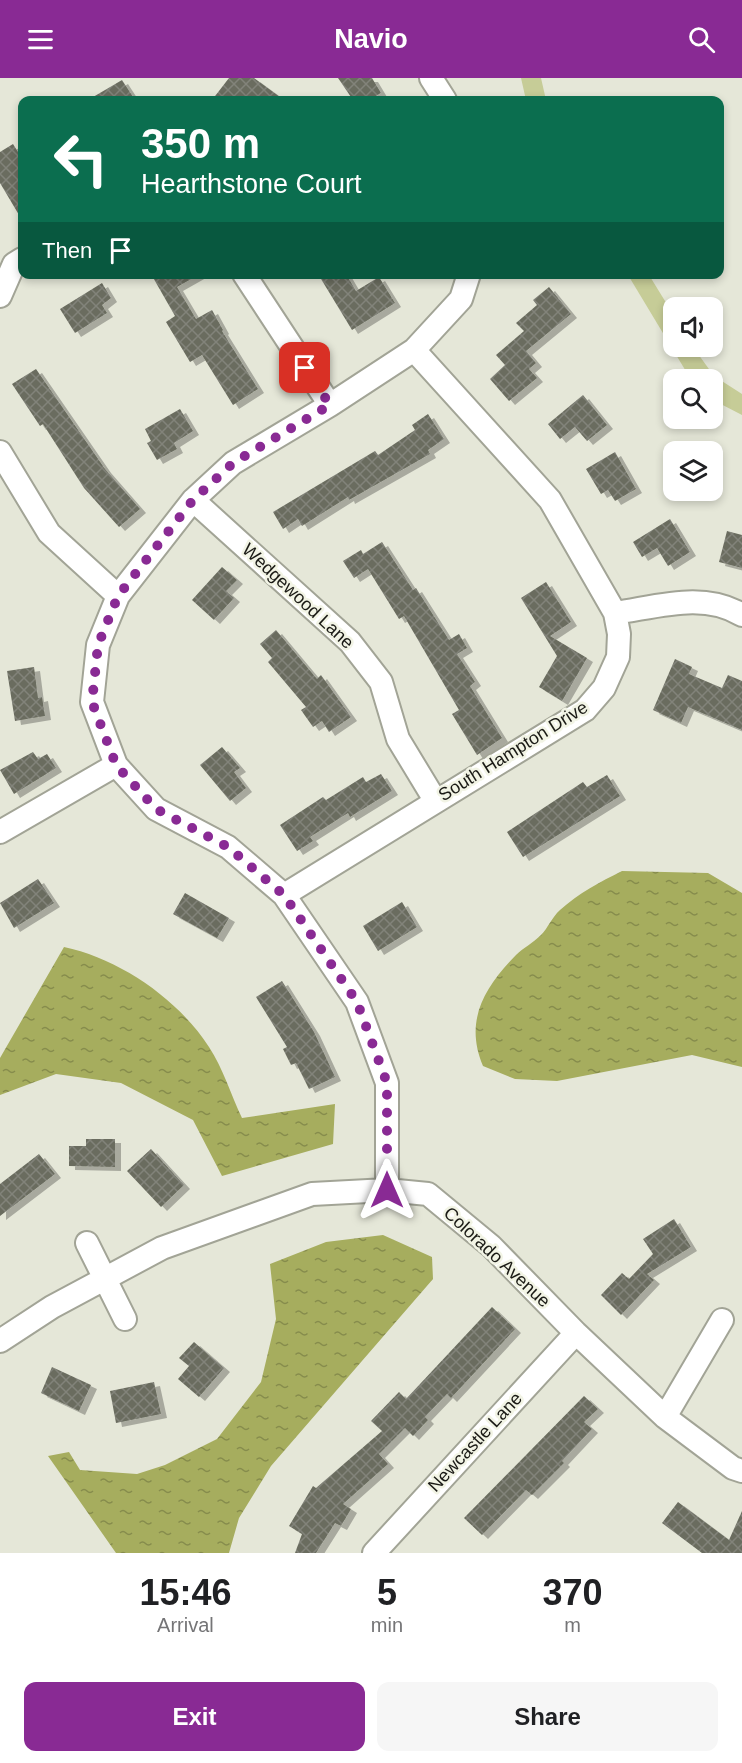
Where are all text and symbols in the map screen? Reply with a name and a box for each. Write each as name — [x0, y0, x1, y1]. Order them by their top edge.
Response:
icon: menu — [24, 23, 57, 56]
icon: search — [685, 23, 718, 56]
text: Navio — [334, 24, 408, 54]
icon: left — [42, 120, 120, 198]
text: 350 m — [141, 120, 260, 167]
text: Hearthstone Court — [141, 169, 362, 199]
icon: arrive — [104, 234, 137, 267]
text: Then — [42, 238, 92, 263]
map controls — [663, 297, 723, 501]
button: sound — [663, 297, 723, 357]
pin — [279, 342, 330, 393]
icon: arrive — [288, 351, 321, 384]
button: search — [663, 369, 723, 429]
button: layers — [663, 441, 723, 501]
street label: Wedgewood Lane — [238, 539, 358, 653]
street label: South Hampton Drive — [435, 697, 591, 805]
position arrow — [355, 1158, 419, 1222]
street label: Colorado Avenue — [440, 1203, 554, 1311]
street label: Newcastle Lane — [424, 1388, 526, 1496]
text: 15:46 — [139, 1572, 231, 1613]
text: 5 — [377, 1572, 397, 1613]
text: 370 — [542, 1572, 603, 1613]
text: Arrival — [157, 1614, 214, 1636]
text: min — [371, 1614, 403, 1636]
text: m — [564, 1614, 581, 1636]
button: Exit — [24, 1682, 365, 1751]
button: Share — [377, 1682, 718, 1751]

